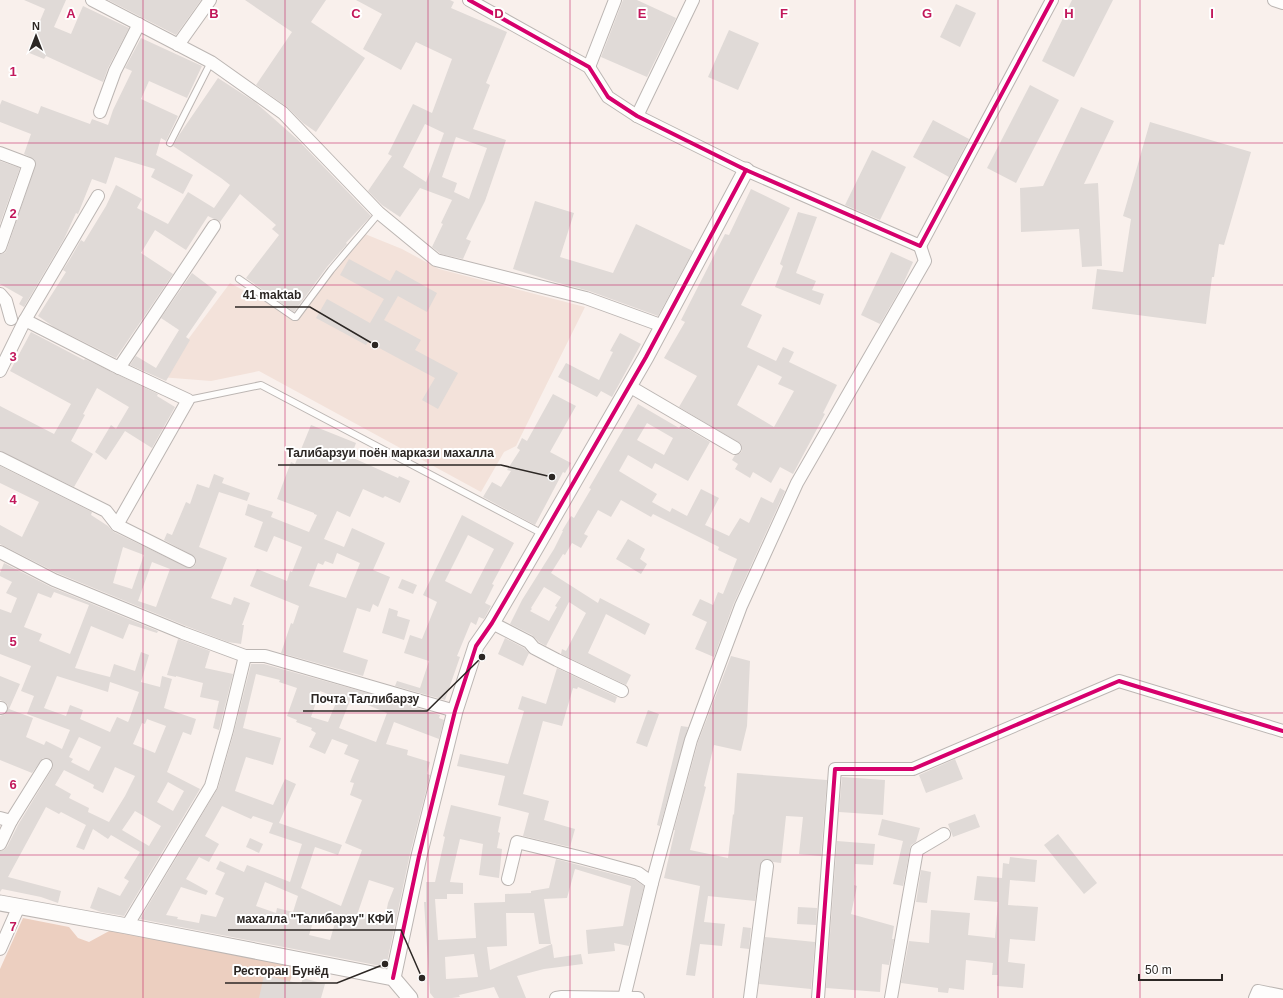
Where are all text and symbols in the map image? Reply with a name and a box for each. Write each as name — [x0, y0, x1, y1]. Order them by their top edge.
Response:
text: A — [66, 6, 76, 21]
text: B — [209, 6, 219, 21]
text: C — [351, 6, 361, 21]
text: D — [494, 6, 504, 21]
text: E — [638, 6, 647, 21]
text: F — [780, 6, 788, 21]
text: G — [922, 6, 932, 21]
text: H — [1064, 6, 1074, 21]
text: I — [1210, 6, 1214, 21]
north arrow — [16, 16, 56, 56]
text: N — [32, 20, 40, 32]
text: 1 — [9, 64, 17, 79]
text: 2 — [9, 206, 17, 221]
callout: 41 maktab — [235, 283, 310, 307]
text: 41 maktab — [243, 288, 301, 302]
text: 3 — [9, 349, 17, 364]
callout: Талибарзуи поён маркази махалла — [278, 441, 501, 465]
text: Талибарзуи поён маркази махалла — [286, 446, 494, 460]
text: 4 — [9, 492, 17, 507]
text: 5 — [9, 634, 17, 649]
callout: Почта Таллибарзу — [303, 687, 427, 711]
text: Почта Таллибарзу — [311, 692, 420, 706]
text: 6 — [9, 777, 17, 792]
callout: махалла "Талибарзу" КФЙ — [228, 906, 401, 930]
text: махалла "Талибарзу" КФЙ — [236, 911, 394, 926]
text: 7 — [9, 919, 17, 934]
scale bar — [1139, 956, 1222, 982]
callout: Ресторан Бунёд — [225, 959, 337, 983]
text: 50 m — [1145, 963, 1172, 977]
text: Ресторан Бунёд — [233, 964, 329, 978]

